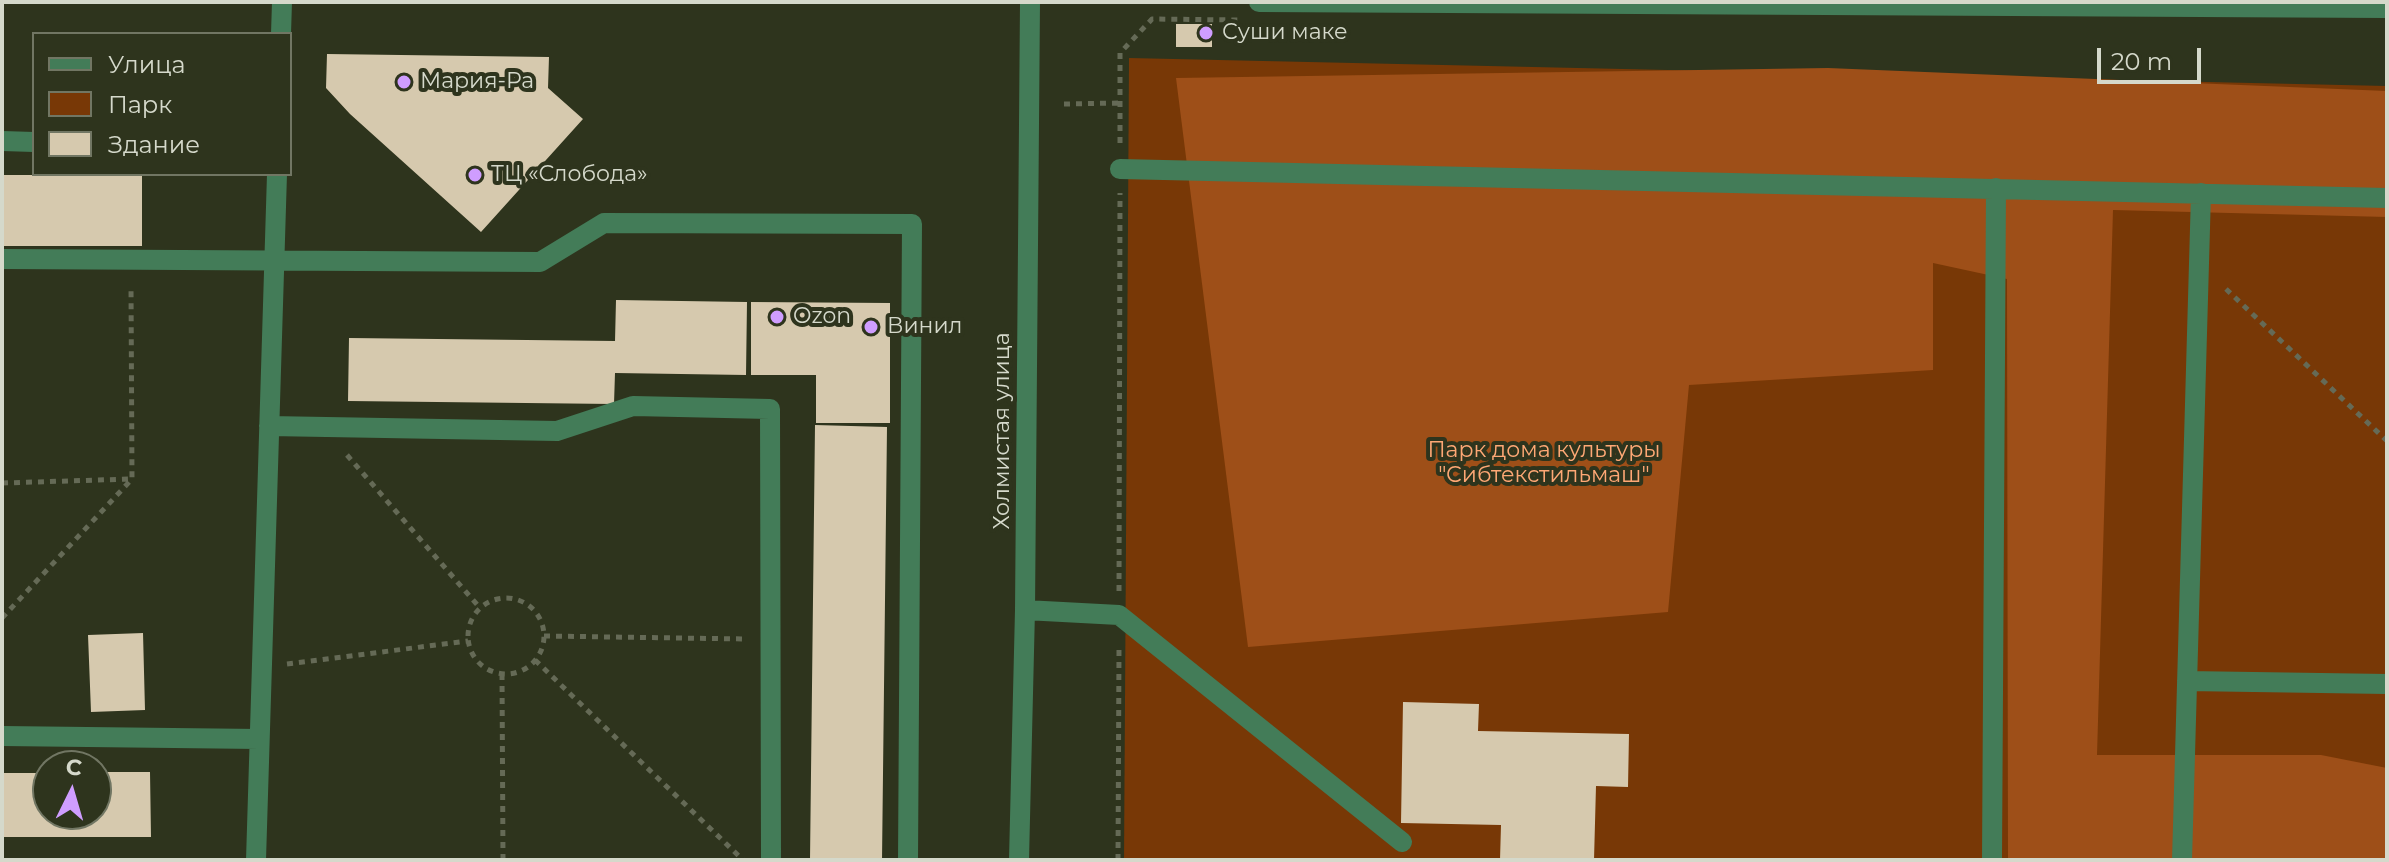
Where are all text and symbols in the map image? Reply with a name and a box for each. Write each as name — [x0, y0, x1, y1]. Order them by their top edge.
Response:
place label: Суши маке — [1222, 20, 1348, 46]
marker: Суши маке — [1197, 24, 1215, 42]
legend — [32, 32, 292, 176]
scale bar — [2101, 32, 2205, 82]
text: 20 m — [2111, 47, 2172, 76]
text: Улица — [108, 50, 186, 79]
place label: Мария-Ра — [420, 69, 534, 95]
marker: Мария-Ра — [395, 73, 413, 91]
text: Парк — [108, 90, 172, 119]
text: Здание — [108, 130, 200, 159]
place label: ТЦ «Слобода» — [491, 162, 648, 188]
marker: ТЦ «Слобода» — [466, 166, 484, 184]
place label: Ozon — [793, 304, 851, 330]
marker: Ozon — [768, 308, 786, 326]
place label: Винил — [887, 314, 963, 340]
marker: Винил — [862, 318, 880, 336]
street label: Холмистая улица — [990, 332, 1016, 530]
park label: Парк дома культуры "Сибтекстильмаш" — [1427, 438, 1661, 490]
north arrow — [32, 750, 112, 830]
text: С — [65, 753, 83, 782]

